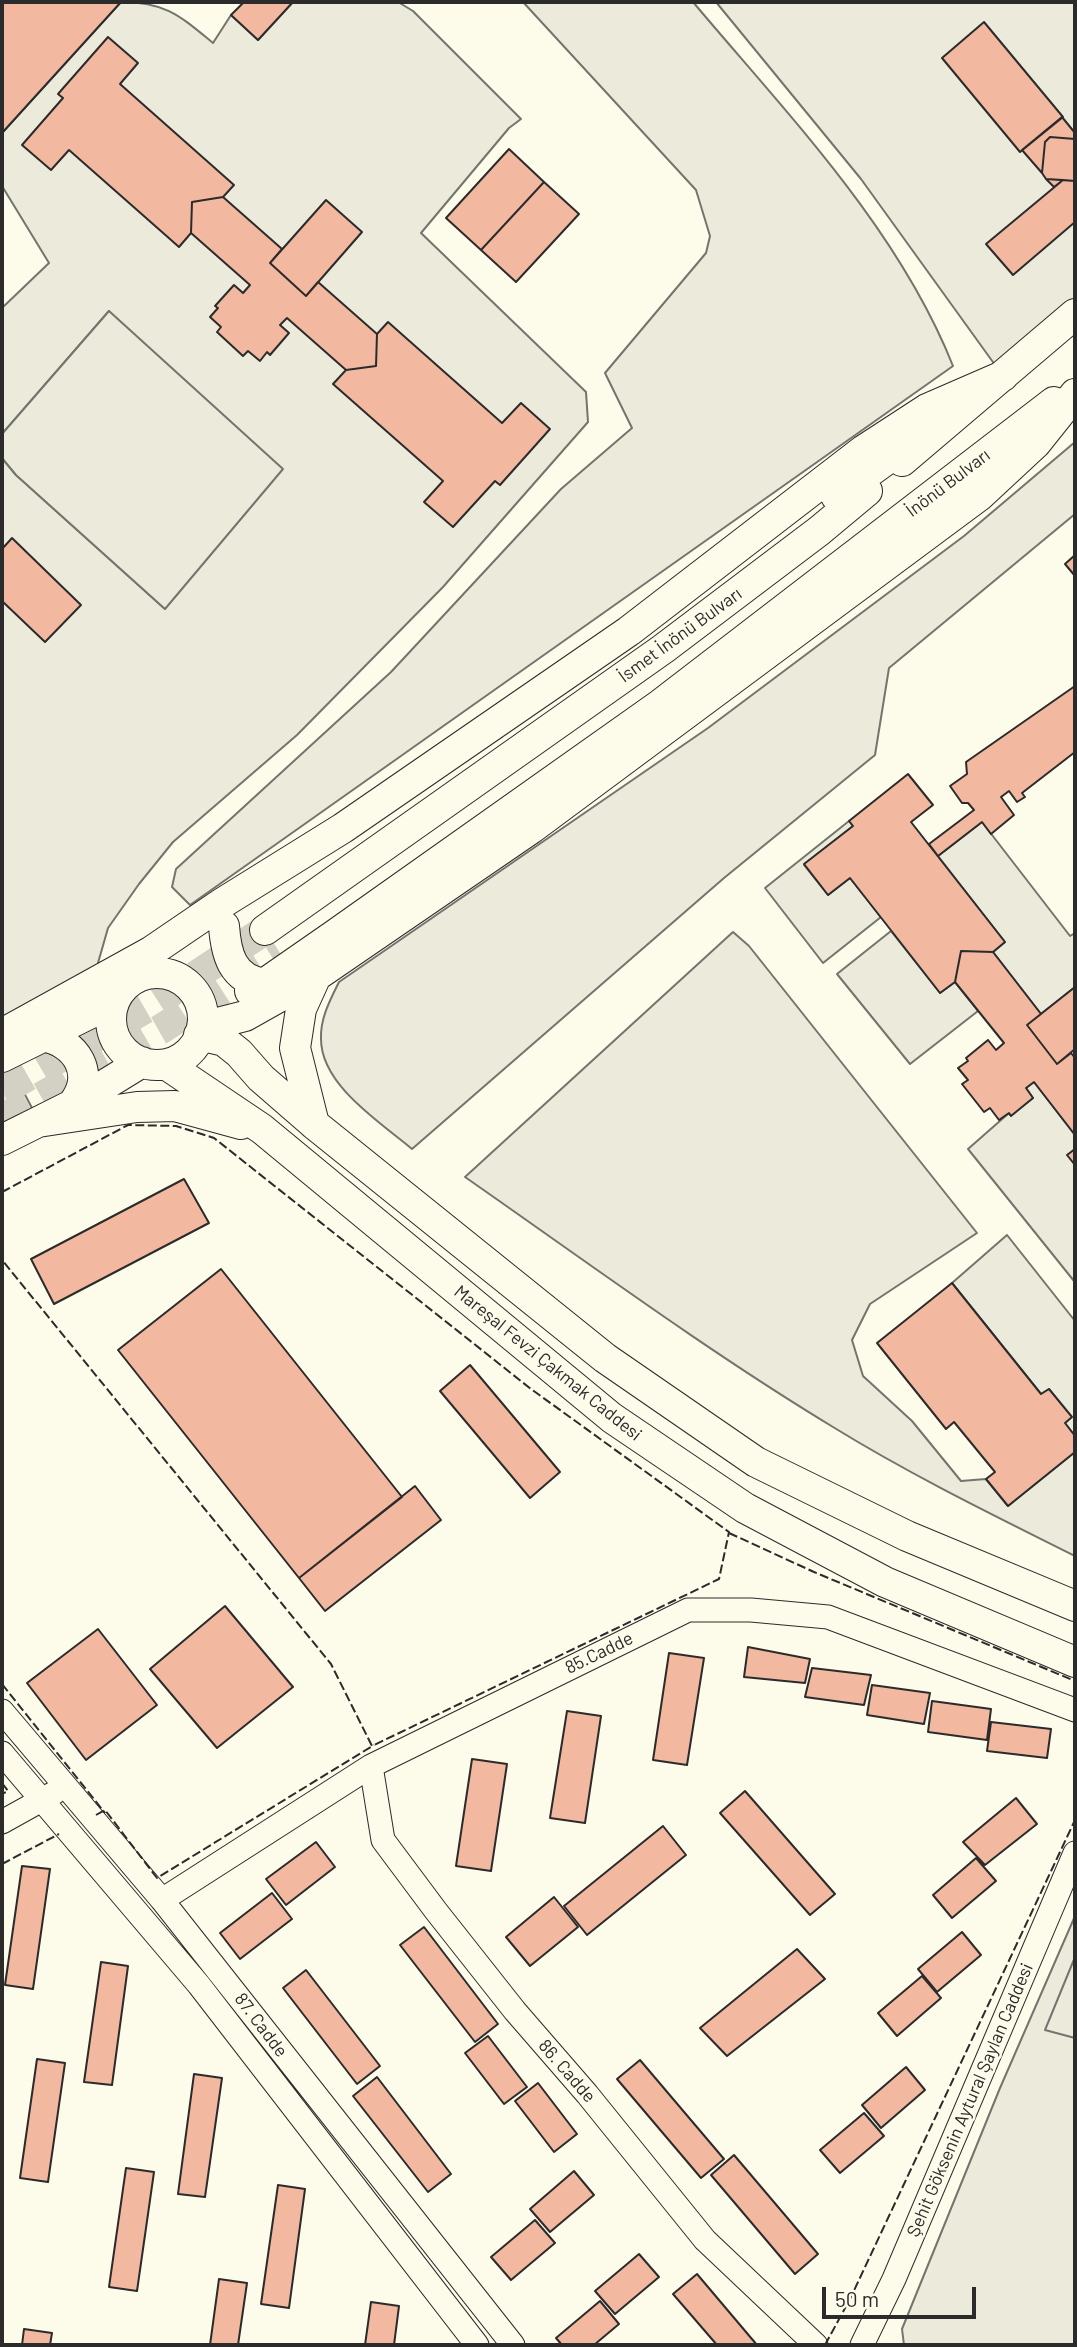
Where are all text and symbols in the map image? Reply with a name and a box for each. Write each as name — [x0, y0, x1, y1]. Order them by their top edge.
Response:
street label: İnönü Bulvarı — [902, 444, 994, 522]
street label: İsmet İnönü Bulvarı — [614, 583, 746, 687]
street label: Mareşal Fevzi Çakmak Caddesi — [450, 1281, 646, 1445]
street label: 85.Cadde — [562, 1627, 636, 1679]
street label: Şehit Göksenin Aytural Şaylan Caddesi — [902, 1960, 1038, 2240]
street label: 87. Cadde — [230, 1989, 292, 2061]
street label: 86. Cadde — [534, 2035, 600, 2107]
scale bar — [825, 2274, 979, 2318]
text: 50 m — [835, 2286, 879, 2311]

